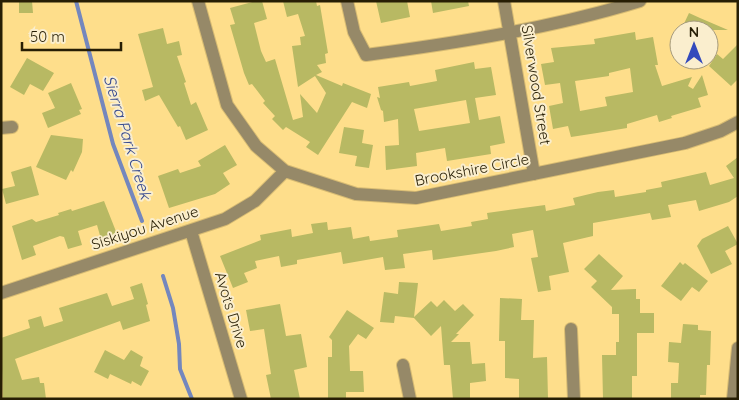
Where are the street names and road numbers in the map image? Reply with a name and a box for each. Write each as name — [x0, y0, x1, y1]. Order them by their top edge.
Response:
street label: Silverwood Street — [518, 24, 555, 146]
street label: Brookshire Circle — [413, 149, 531, 190]
street label: Siskiyou Avenue — [89, 201, 201, 254]
street label: Avots Drive — [211, 269, 252, 350]

